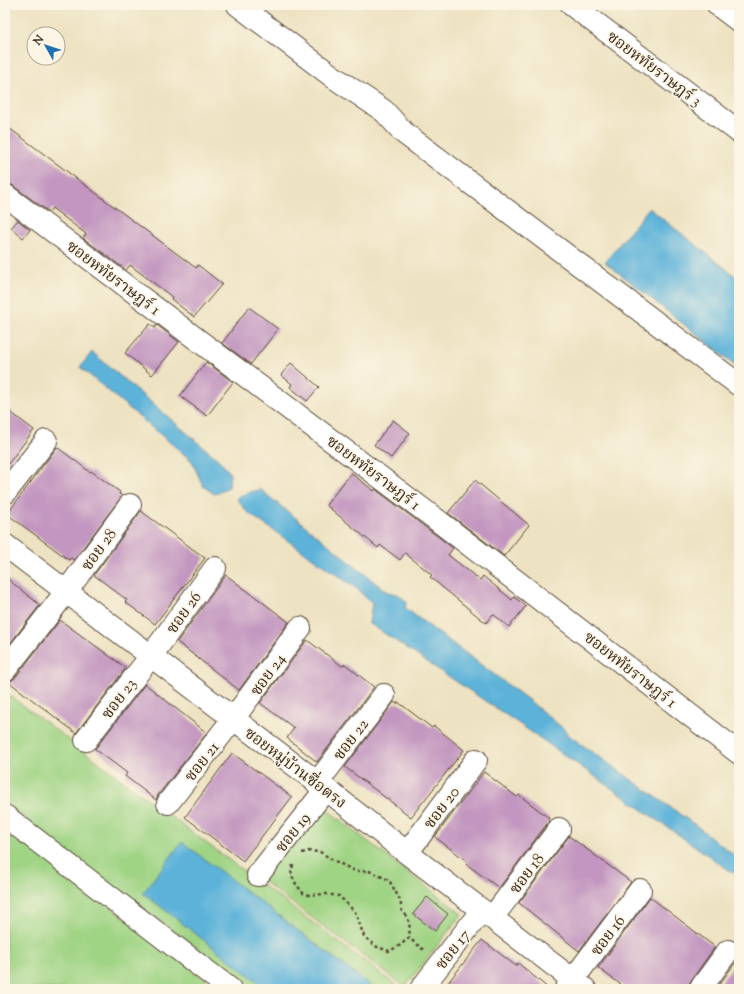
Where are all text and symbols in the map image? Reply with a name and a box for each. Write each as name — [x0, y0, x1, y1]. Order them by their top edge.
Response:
north arrow — [26, 26, 66, 66]
street label: ซอยหทัยราษฎร์ 3 — [601, 27, 706, 113]
text: N — [29, 32, 48, 50]
street label: ซอยหทัยราษฎร์ 1 — [61, 236, 165, 322]
street label: ซอยหทัยราษฎร์ 1 — [321, 431, 425, 517]
street label: ซอย 28 — [77, 525, 123, 576]
street label: ซอย 26 — [162, 587, 208, 639]
street label: ซอยหทัยราษฎร์ 1 — [578, 627, 681, 715]
street label: ซอย 24 — [246, 649, 292, 701]
street label: ซอย 23 — [97, 674, 143, 725]
street label: ซอย 22 — [329, 714, 376, 766]
street label: ซอยหมู่บ้านซื่อตรง — [239, 721, 352, 815]
street label: ซอย 21 — [180, 737, 226, 787]
street label: ซอย 20 — [419, 782, 467, 835]
street label: ซอย 19 — [271, 809, 317, 858]
street label: ซอย 18 — [505, 849, 551, 900]
street label: ซอย 16 — [586, 911, 632, 962]
street label: ซอย 17 — [431, 926, 477, 976]

